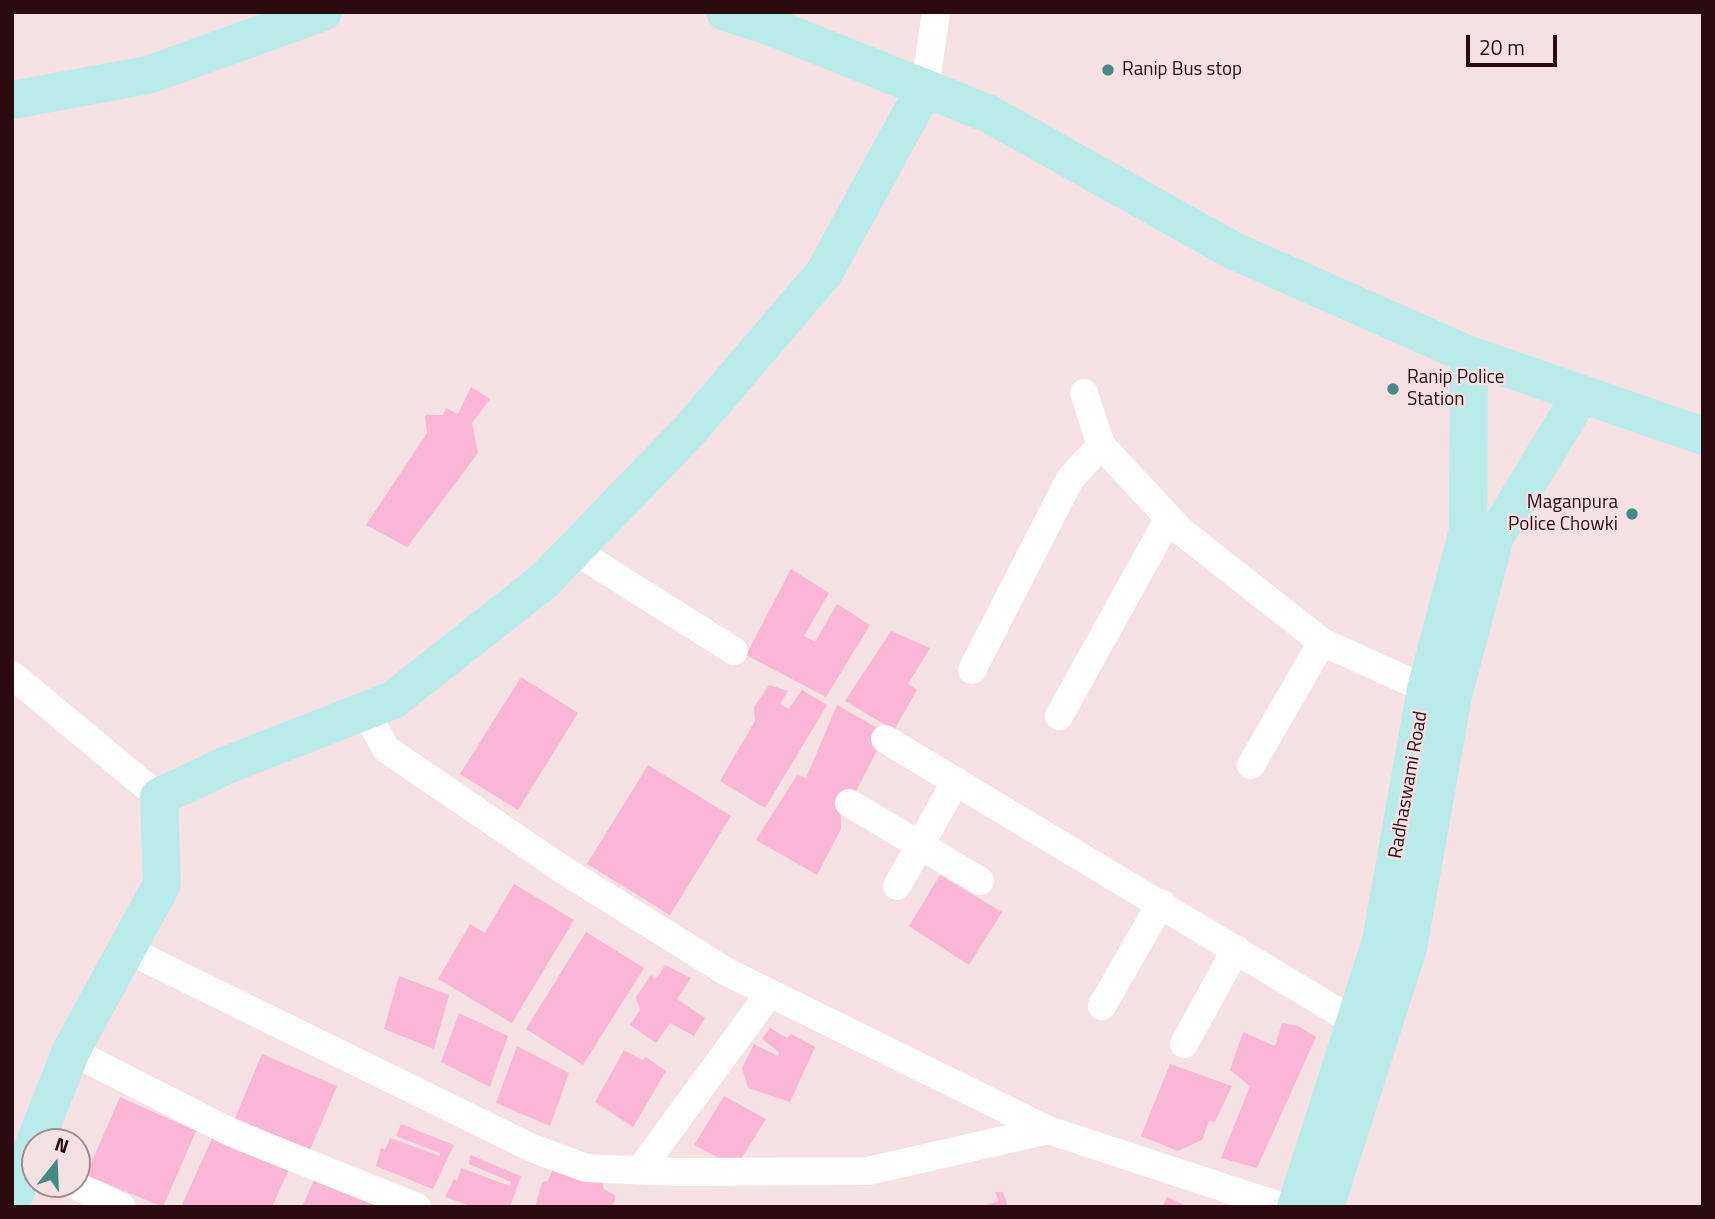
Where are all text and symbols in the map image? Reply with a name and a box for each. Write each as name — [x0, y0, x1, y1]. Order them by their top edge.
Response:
scale bar — [1470, 21, 1561, 65]
text: 20 m — [1479, 31, 1525, 63]
place label: Ranip Bus stop — [1122, 59, 1242, 81]
marker: Ranip Bus stop — [1100, 62, 1116, 78]
place label: Ranip Police Station — [1407, 367, 1504, 411]
marker: Ranip Police Station — [1385, 381, 1401, 397]
place label: Maganpura Police Chowki — [1508, 492, 1618, 536]
marker: Maganpura Police Chowki — [1624, 506, 1640, 522]
street label: Radhaswami Road — [1385, 710, 1433, 860]
north arrow — [21, 1128, 91, 1198]
text: N — [51, 1129, 73, 1160]

